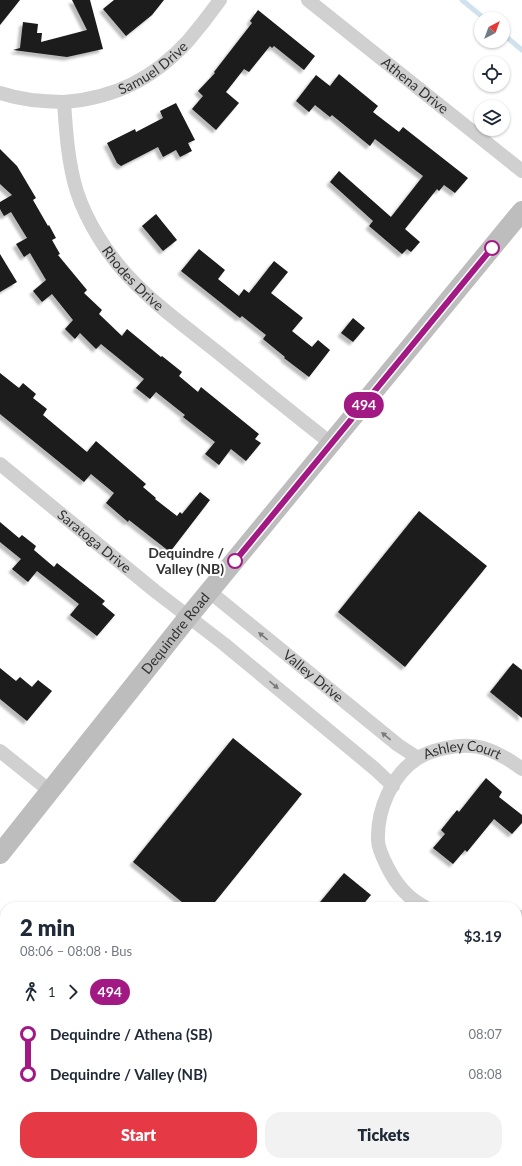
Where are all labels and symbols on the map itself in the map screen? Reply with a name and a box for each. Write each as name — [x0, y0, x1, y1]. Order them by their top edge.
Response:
north arrow — [474, 12, 510, 48]
street label: Samuel Drive — [115, 38, 191, 97]
street label: Athena Drive — [378, 53, 452, 117]
unlabelled marker — [484, 240, 500, 256]
street label: Rhodes Drive — [99, 242, 168, 314]
line badge: 494 — [341, 392, 387, 418]
street label: Saratoga Drive — [54, 506, 135, 576]
place label: Dequindre / Valley (NB) — [148, 544, 224, 577]
marker: Dequindre / Valley (NB) — [227, 553, 243, 569]
street label: Dequindre Road — [137, 589, 213, 677]
one-way arrow — [258, 632, 269, 641]
street label: Valley Drive — [280, 646, 347, 705]
one-way arrow — [268, 681, 279, 690]
one-way arrow — [381, 731, 392, 740]
street label: Ashley Court — [421, 737, 505, 762]

